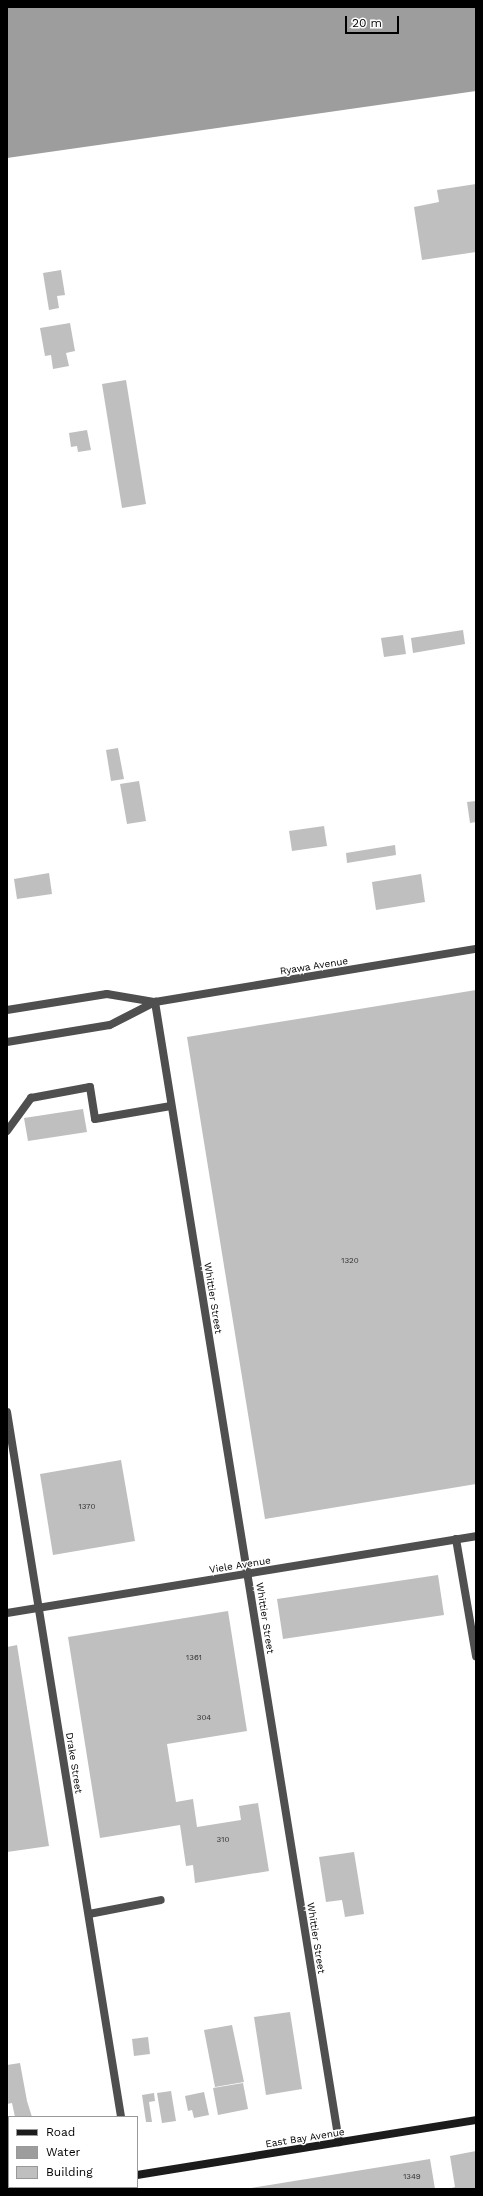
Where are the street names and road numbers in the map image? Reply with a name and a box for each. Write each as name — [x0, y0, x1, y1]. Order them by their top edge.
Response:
street label: Ryawa Avenue — [279, 955, 349, 977]
street label: Whittier Street — [201, 1261, 225, 1335]
street label: Viele Avenue — [208, 1554, 272, 1576]
street label: Whittier Street — [253, 1581, 277, 1655]
street label: Drake Street — [63, 1732, 85, 1794]
street label: Whittier Street — [304, 1901, 328, 1975]
street label: East Bay Avenue — [264, 2126, 346, 2150]

